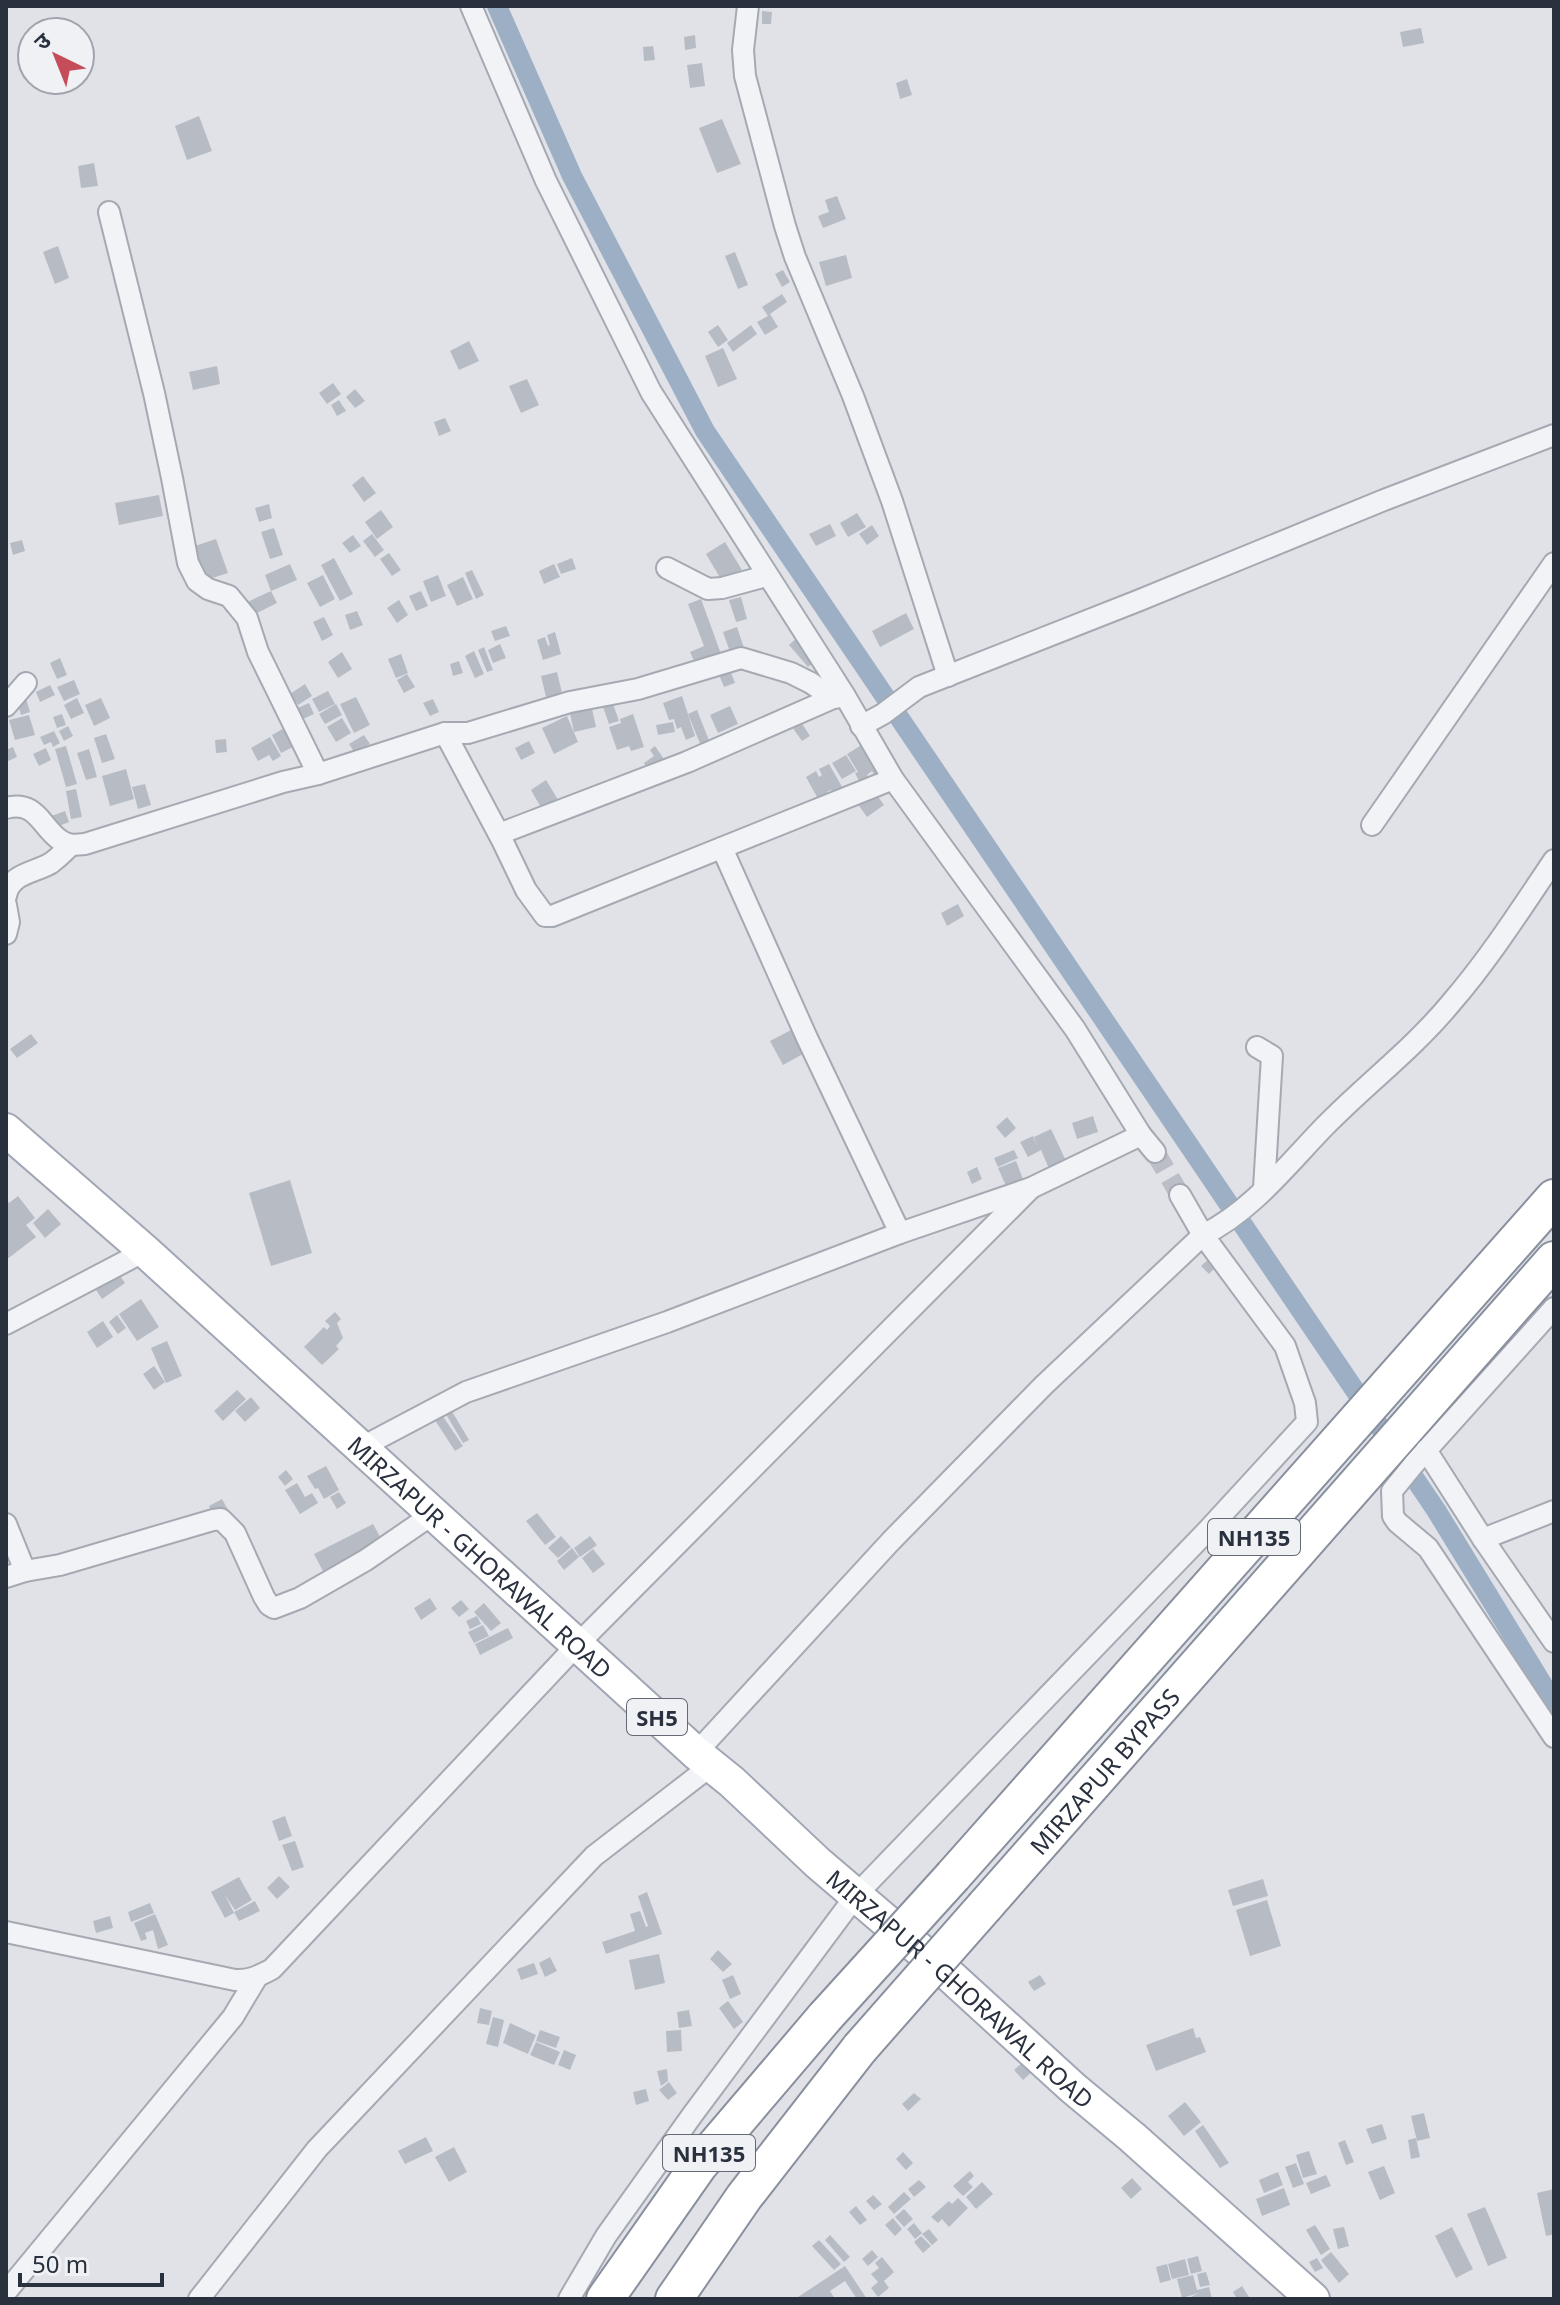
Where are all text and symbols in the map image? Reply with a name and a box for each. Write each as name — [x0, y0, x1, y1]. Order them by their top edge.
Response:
north arrow — [16, 16, 96, 96]
text: उ — [27, 25, 57, 56]
street label: MIRZAPUR - GHORAWAL ROAD — [341, 1428, 619, 1685]
road number: NH135 — [1208, 1519, 1300, 1555]
street label: MIRZAPUR BYPASS — [1022, 1681, 1186, 1861]
road number: SH5 — [627, 1699, 687, 1735]
street label: MIRZAPUR - GHORAWAL ROAD — [820, 1861, 1101, 2115]
road number: NH135 — [663, 2135, 755, 2171]
scale bar — [20, 2237, 162, 2287]
text: 50 m — [32, 2247, 88, 2280]

